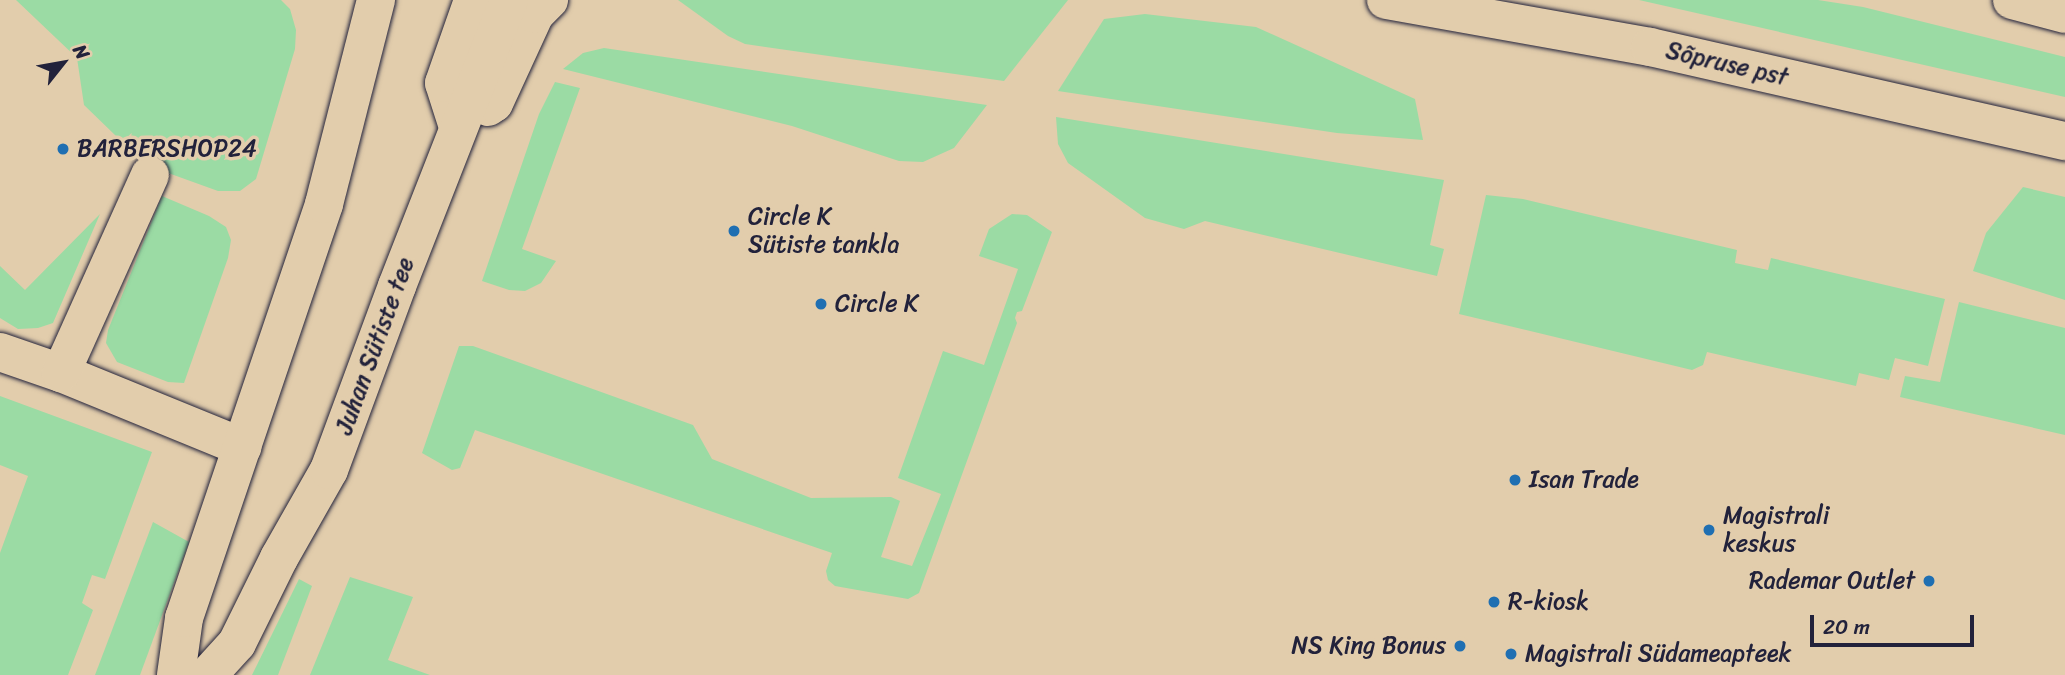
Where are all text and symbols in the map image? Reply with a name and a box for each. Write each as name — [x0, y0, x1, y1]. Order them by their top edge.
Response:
north arrow — [28, 28, 98, 98]
street label: Sõpruse pst — [1663, 36, 1791, 92]
text: N — [64, 38, 99, 66]
place label: BARBERSHOP24 — [77, 135, 257, 163]
marker: BARBERSHOP24 — [55, 141, 71, 157]
place label: Circle K Sütiste tankla — [748, 203, 899, 259]
marker: Circle K Sütiste tankla — [726, 223, 742, 239]
street label: Juhan Sütiste tee — [329, 253, 421, 439]
place label: Circle K — [835, 290, 918, 318]
marker: Circle K — [813, 296, 829, 312]
place label: Isan Trade — [1529, 466, 1639, 494]
marker: Isan Trade — [1507, 472, 1523, 488]
place label: Magistrali keskus — [1723, 502, 1829, 558]
marker: Magistrali keskus — [1701, 522, 1717, 538]
place label: Rademar Outlet — [1749, 567, 1915, 595]
marker: Rademar Outlet — [1921, 573, 1937, 589]
place label: R-kiosk — [1508, 588, 1589, 616]
marker: R-kiosk — [1486, 594, 1502, 610]
scale bar — [1813, 602, 1978, 646]
text: 20 m — [1823, 608, 1870, 646]
place label: NS King Bonus — [1291, 632, 1446, 660]
marker: NS King Bonus — [1452, 638, 1468, 654]
place label: Magistrali Südameapteek — [1525, 640, 1794, 668]
marker: Magistrali Südameapteek — [1503, 646, 1519, 662]

